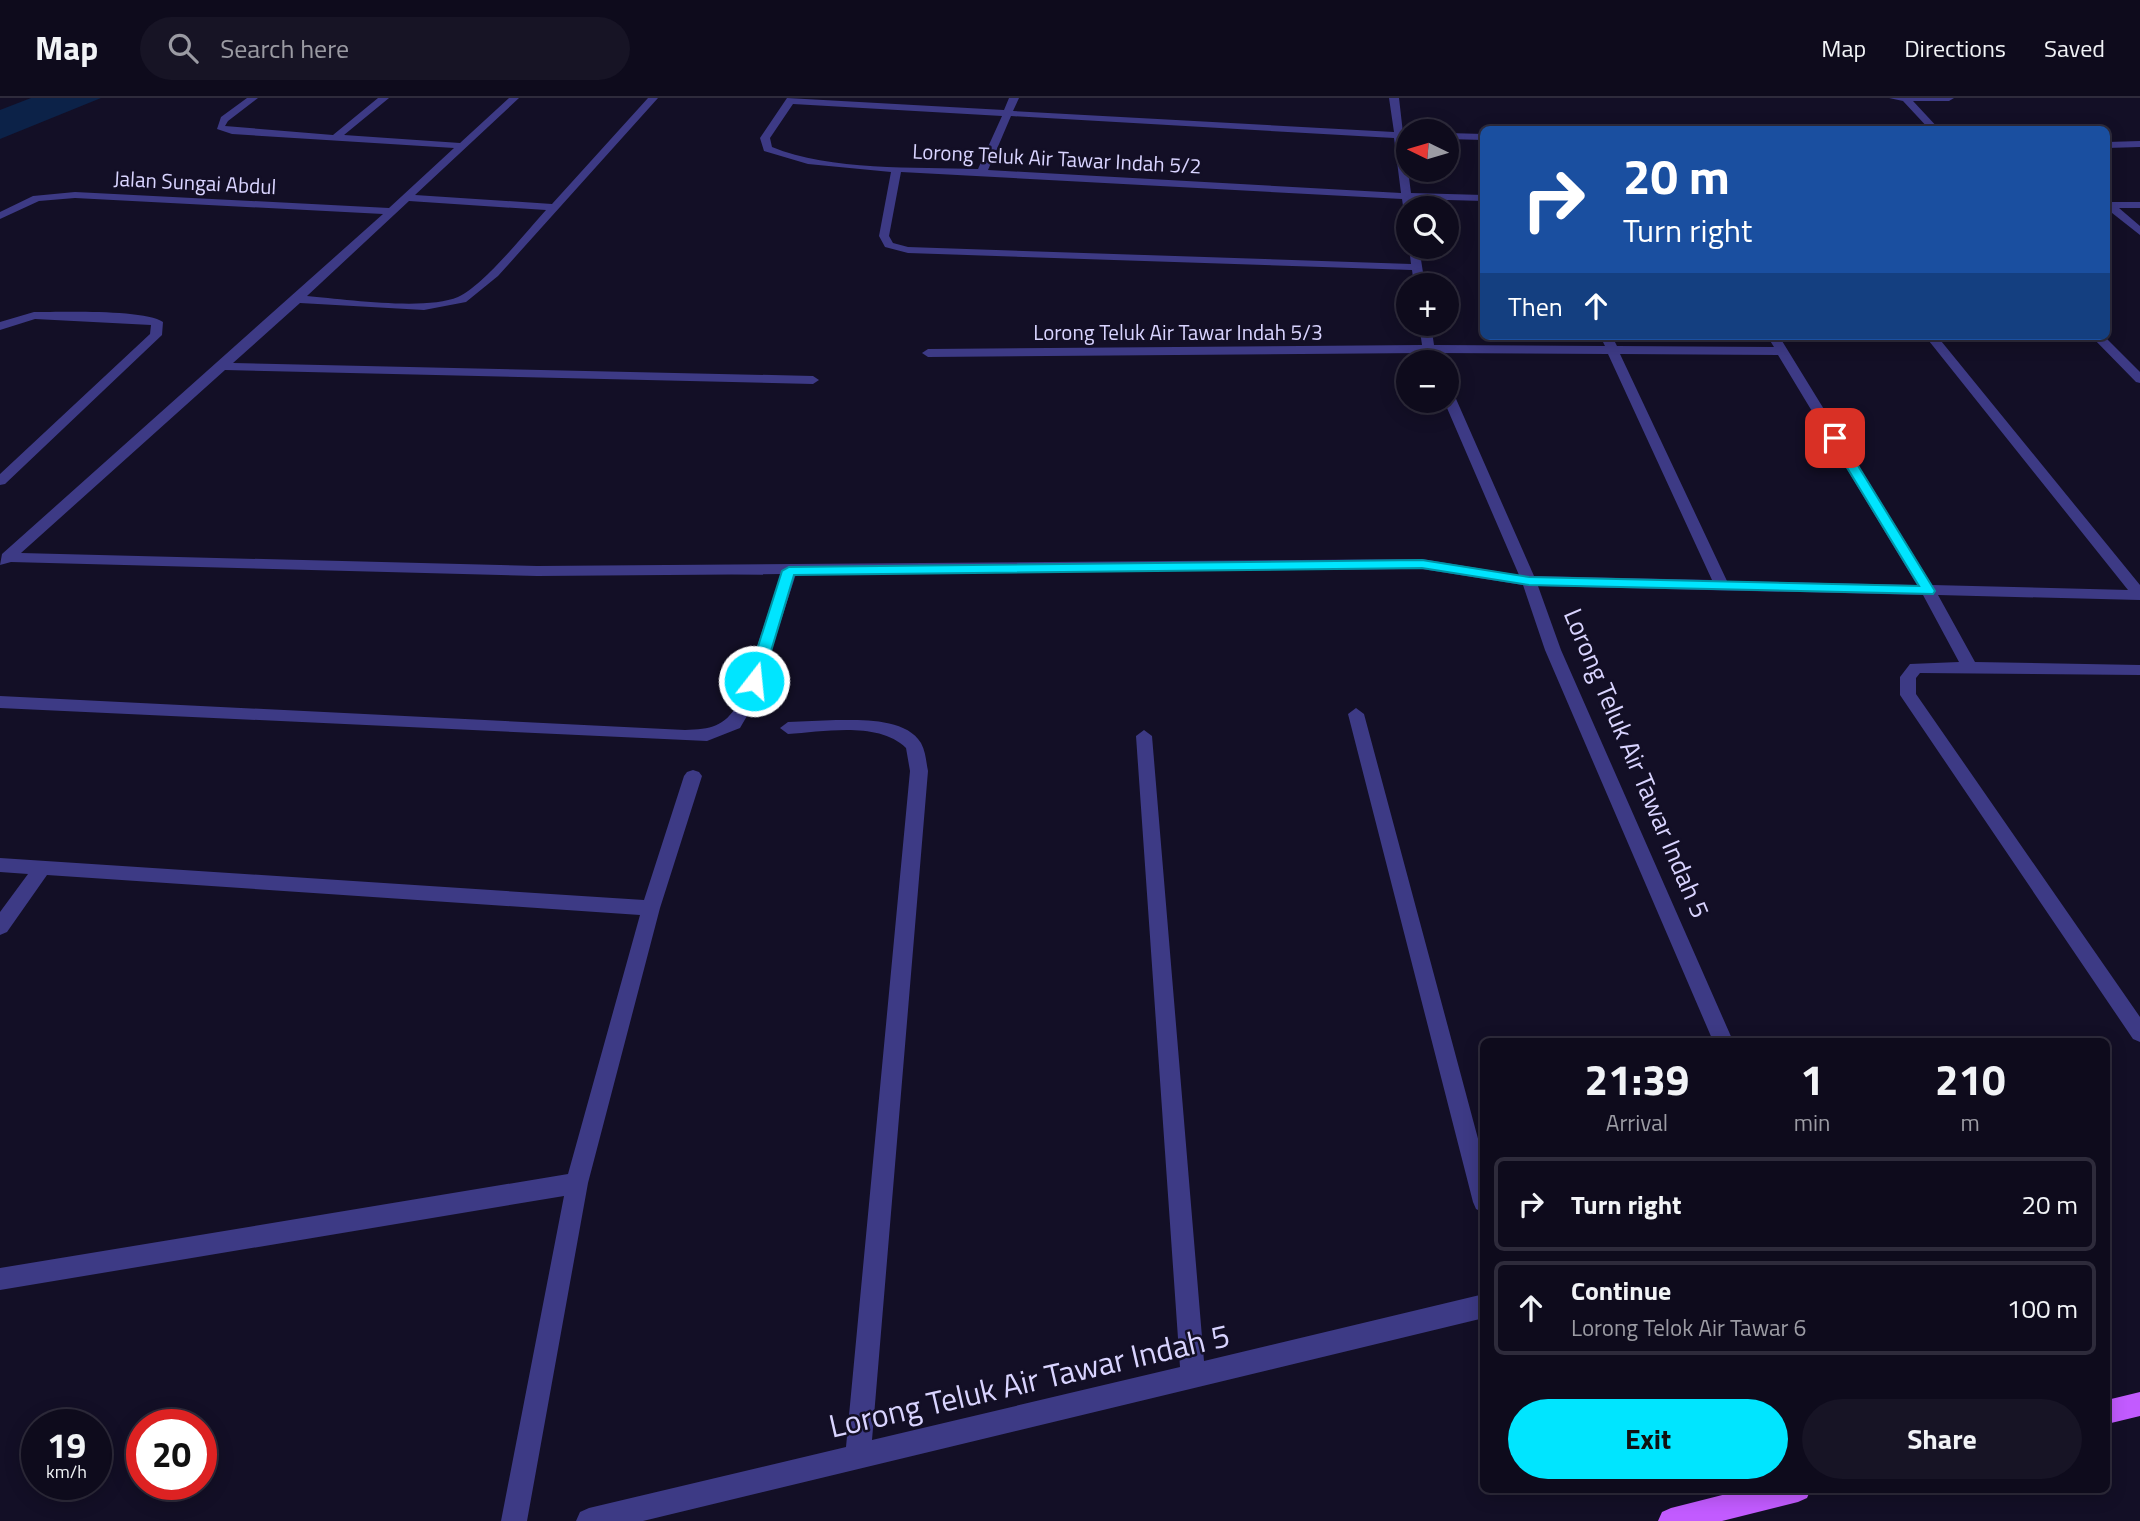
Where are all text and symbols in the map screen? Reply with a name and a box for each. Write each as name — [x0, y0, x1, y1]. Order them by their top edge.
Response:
search box — [140, 17, 630, 80]
text: Map — [35, 23, 98, 73]
icon: search — [164, 29, 202, 67]
text: Search here — [220, 29, 349, 68]
text: Map — [1821, 30, 1866, 66]
text: Directions — [1904, 30, 2006, 66]
text: Saved — [2044, 30, 2105, 66]
north arrow — [1396, 119, 1460, 182]
map controls — [1396, 119, 1459, 413]
street label: Lorong Teluk Air Tawar Indah 5/2 — [912, 134, 1202, 182]
text: 20 m — [1623, 138, 1730, 213]
icon: right — [1508, 154, 1599, 245]
street label: Jalan Sungai Abdul — [113, 162, 277, 202]
button: search — [1396, 196, 1459, 259]
text: Turn right — [1623, 206, 1752, 254]
button: + — [1396, 273, 1459, 336]
text: Then — [1508, 287, 1563, 326]
icon: ahead — [1577, 287, 1615, 325]
street label: Lorong Teluk Air Tawar Indah 5/3 — [1033, 316, 1323, 348]
button: − — [1396, 350, 1459, 413]
pin — [1805, 408, 1865, 468]
icon: arrive — [1816, 419, 1854, 457]
street label: Lorong Teluk Air Tawar Indah 5 — [1554, 602, 1720, 924]
position arrow — [717, 644, 791, 718]
text: 21:39 — [1584, 1047, 1689, 1111]
text: 1 — [1800, 1047, 1824, 1111]
text: 210 — [1935, 1047, 2005, 1111]
text: Arrival — [1606, 1105, 1668, 1140]
text: min — [1794, 1105, 1830, 1140]
text: m — [1961, 1105, 1980, 1140]
icon: right — [1512, 1185, 1550, 1223]
text: Turn right — [1571, 1185, 1682, 1224]
text: 20 m — [2021, 1185, 2078, 1224]
text: Continue — [1571, 1271, 1671, 1310]
icon: ahead — [1512, 1289, 1550, 1327]
text: 100 m — [2007, 1289, 2078, 1328]
text: Lorong Telok Air Tawar 6 — [1571, 1310, 1806, 1345]
street label: Lorong Teluk Air Tawar Indah 5 — [824, 1311, 1234, 1449]
button: Exit — [1508, 1399, 1788, 1479]
button: Share — [1802, 1399, 2082, 1479]
speed limit sign: 20 — [126, 1409, 217, 1500]
text: 19 — [47, 1418, 86, 1472]
text: km/h — [46, 1458, 87, 1485]

